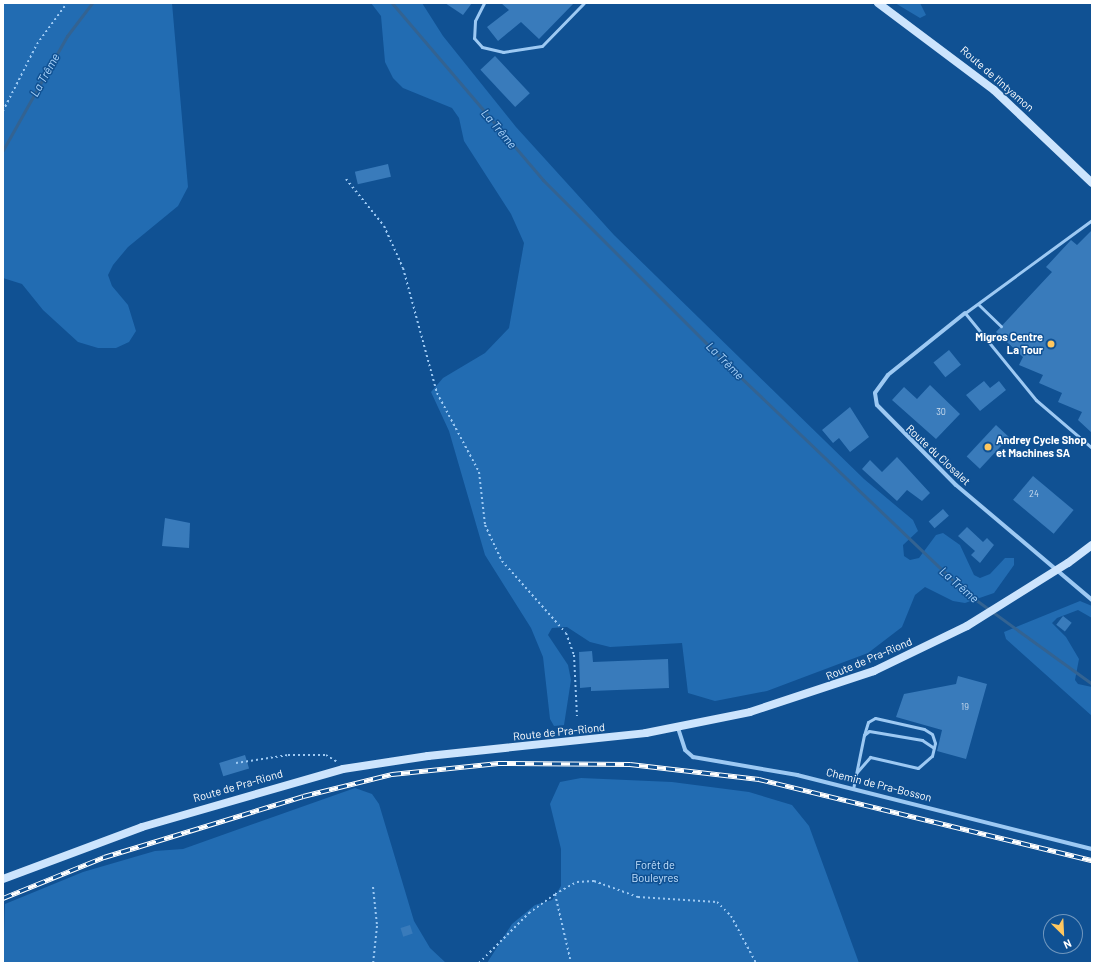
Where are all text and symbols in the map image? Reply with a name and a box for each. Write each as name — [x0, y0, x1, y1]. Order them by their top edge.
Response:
street label: Route de l'Intyamon — [958, 44, 1036, 114]
water label: La Trême — [27, 51, 63, 99]
water label: La Trême — [478, 106, 520, 152]
place label: Migros Centre La Tour — [975, 331, 1043, 357]
water label: La Trême — [703, 339, 747, 383]
marker: Migros Centre La Tour — [1046, 339, 1056, 349]
house number: 30 — [936, 407, 946, 417]
street label: Route du Closalet — [903, 422, 973, 488]
place label: Andrey Cycle Shop et Machines SA — [996, 434, 1087, 460]
marker: Andrey Cycle Shop et Machines SA — [983, 442, 993, 452]
house number: 24 — [1029, 489, 1039, 499]
water label: La Trême — [936, 564, 982, 606]
street label: Route de Pra-Riond — [824, 635, 914, 683]
house number: 19 — [961, 702, 969, 712]
street label: Route de Pra-Riond — [512, 721, 606, 743]
street label: Chemin de Pra-Bosson — [825, 766, 933, 804]
street label: Route de Pra-Riond — [192, 767, 284, 805]
park label: Forêt de Bouleyres — [631, 859, 679, 885]
north arrow — [1043, 914, 1083, 954]
text: N — [1062, 937, 1074, 952]

